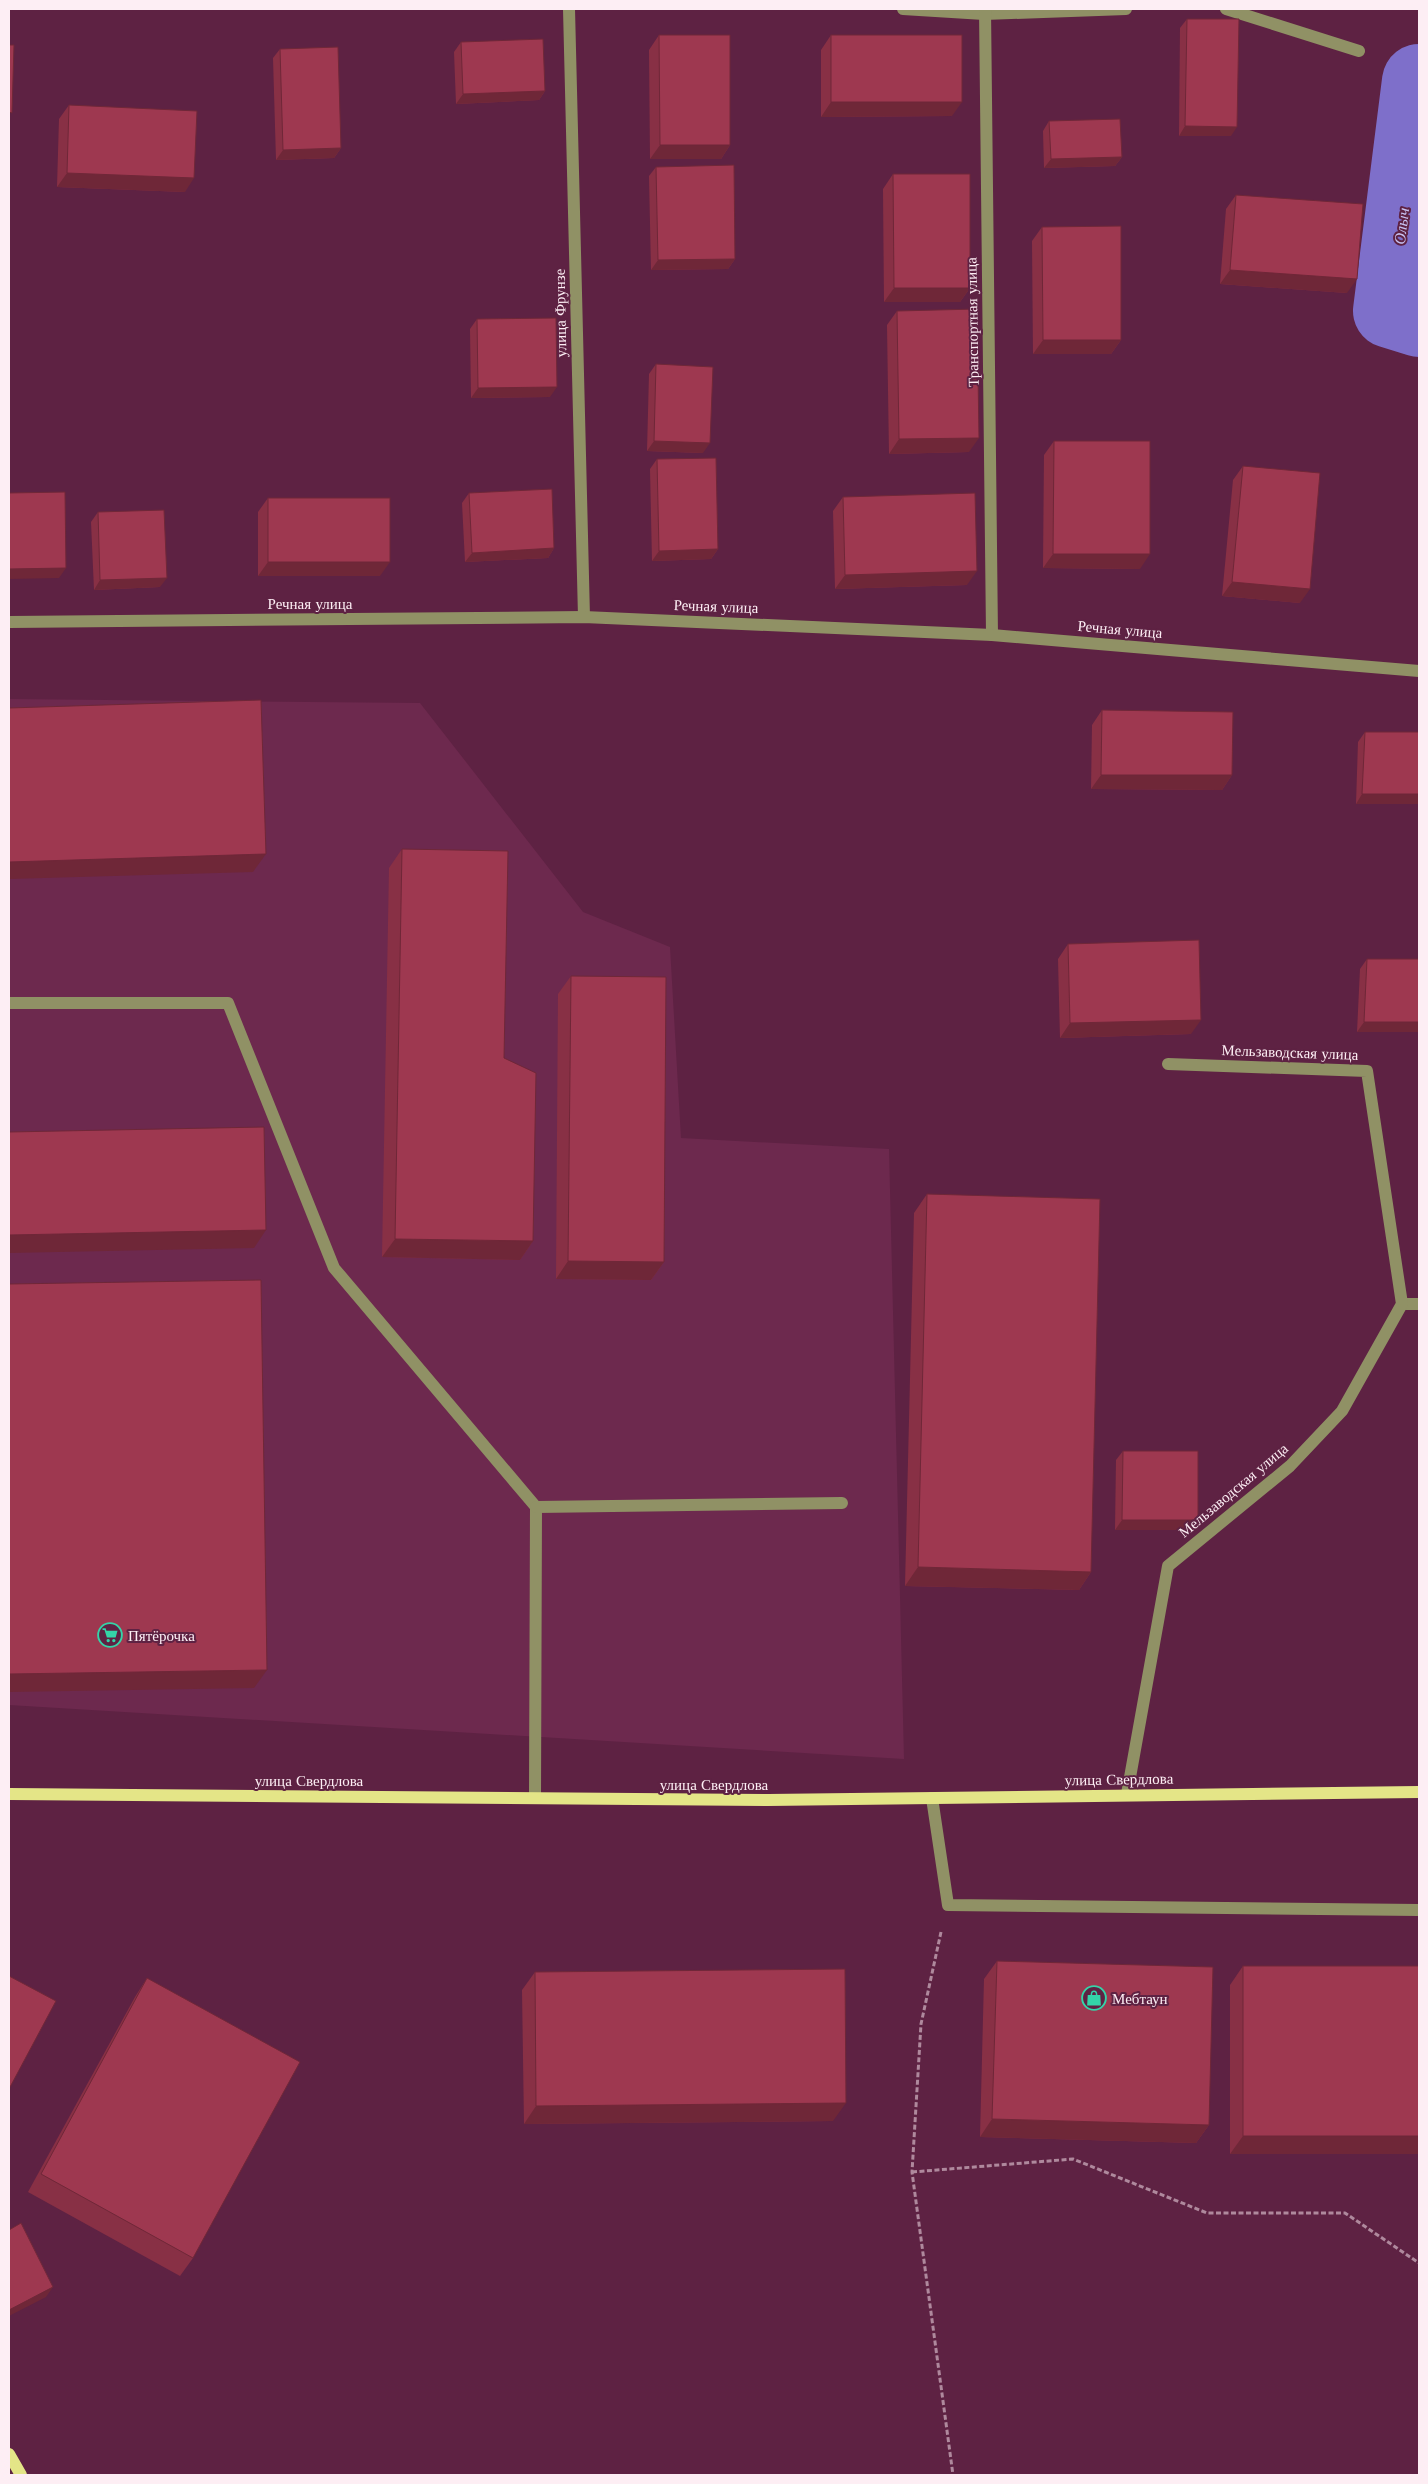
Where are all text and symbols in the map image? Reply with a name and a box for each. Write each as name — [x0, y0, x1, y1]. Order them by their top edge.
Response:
water label: Олыч — [1389, 206, 1413, 246]
street label: Транспортная улица — [961, 257, 983, 387]
street label: улица Фрунзе — [550, 268, 570, 357]
street label: Речная улица — [268, 594, 353, 613]
street label: Речная улица — [673, 595, 759, 617]
street label: Речная улица — [1077, 616, 1163, 642]
street label: Мельзаводская улица — [1221, 1040, 1359, 1064]
street label: Мельзаводская улица — [1174, 1438, 1292, 1541]
supermarket icon: Пятёрочка — [97, 1622, 123, 1648]
place label: Пятёрочка — [128, 1626, 195, 1645]
street label: улица Свердлова — [1065, 1769, 1174, 1789]
street label: улица Свердлова — [255, 1771, 364, 1790]
street label: улица Свердлова — [660, 1775, 769, 1794]
shop icon: Мебтаун — [1081, 1985, 1107, 2011]
place label: Мебтаун — [1112, 1989, 1168, 2008]

